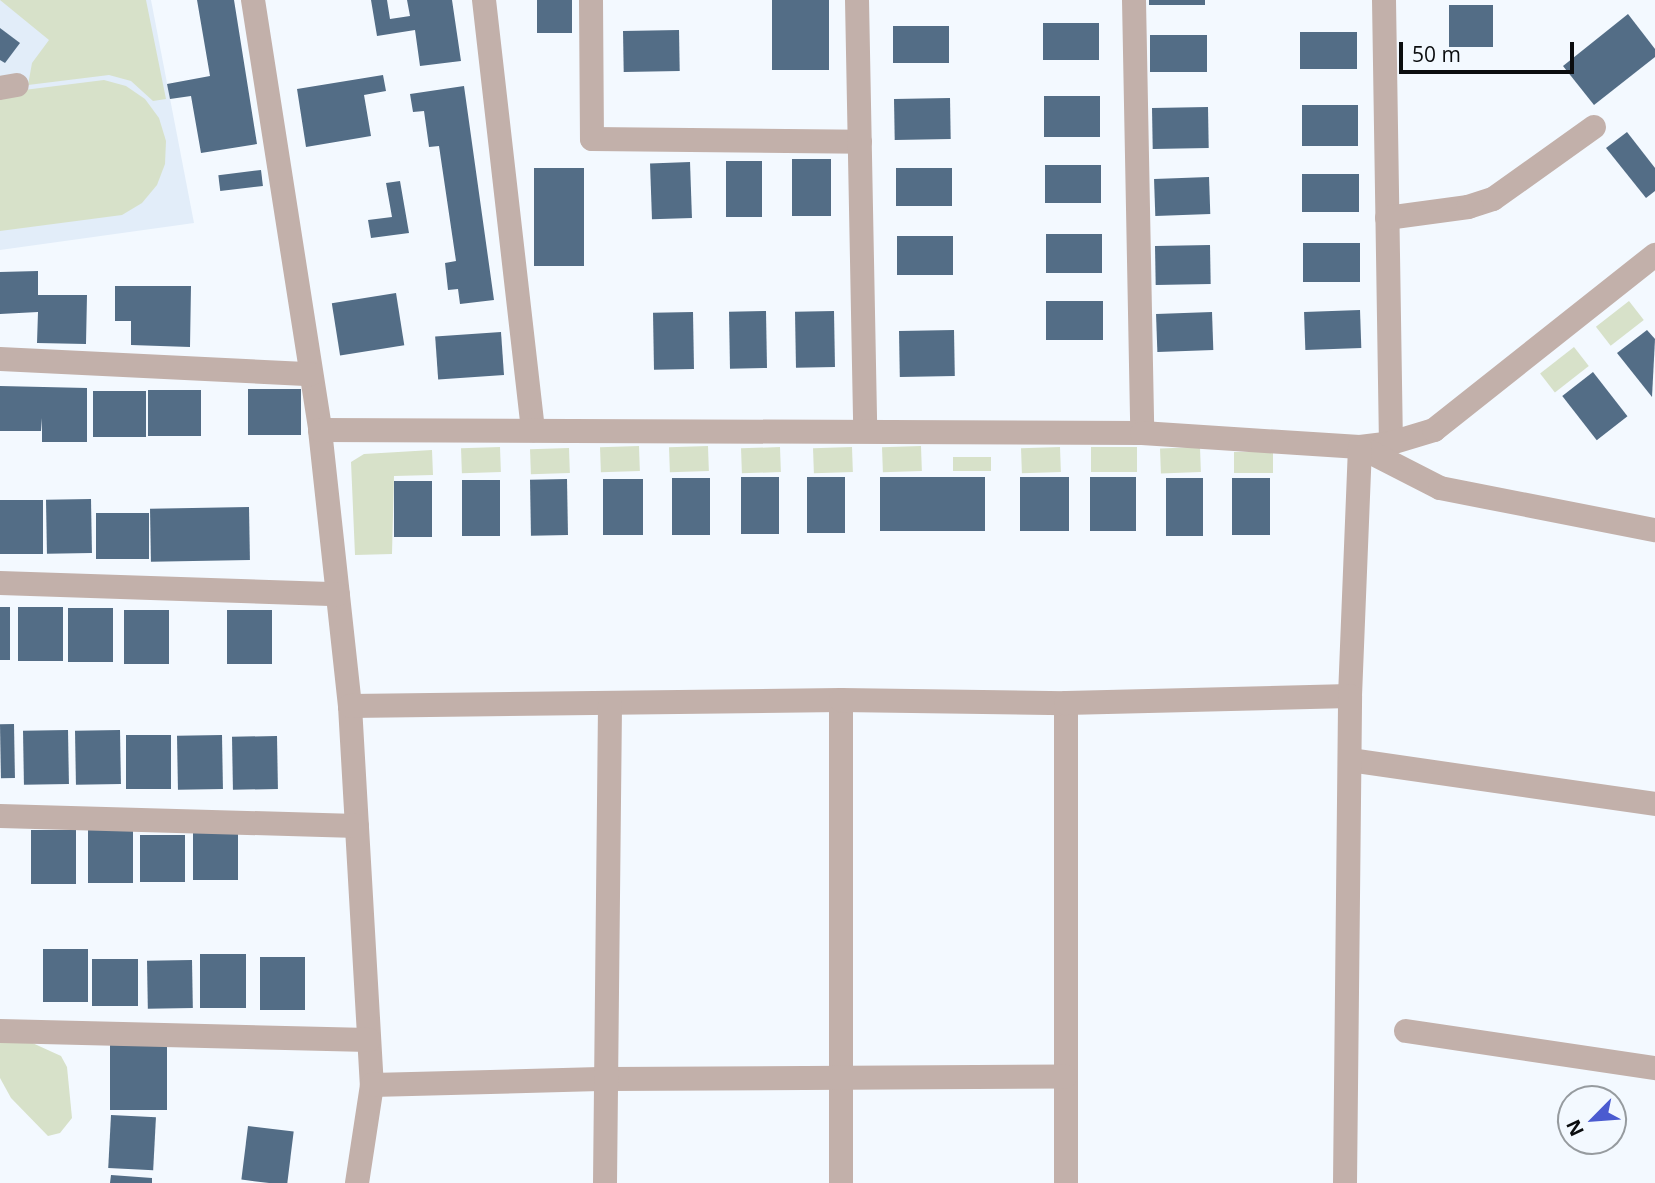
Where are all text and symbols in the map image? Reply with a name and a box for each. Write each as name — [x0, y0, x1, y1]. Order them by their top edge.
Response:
scale bar — [1403, 28, 1578, 72]
text: 50 m — [1412, 40, 1461, 68]
north arrow — [1557, 1085, 1627, 1155]
text: N — [1560, 1116, 1590, 1141]

